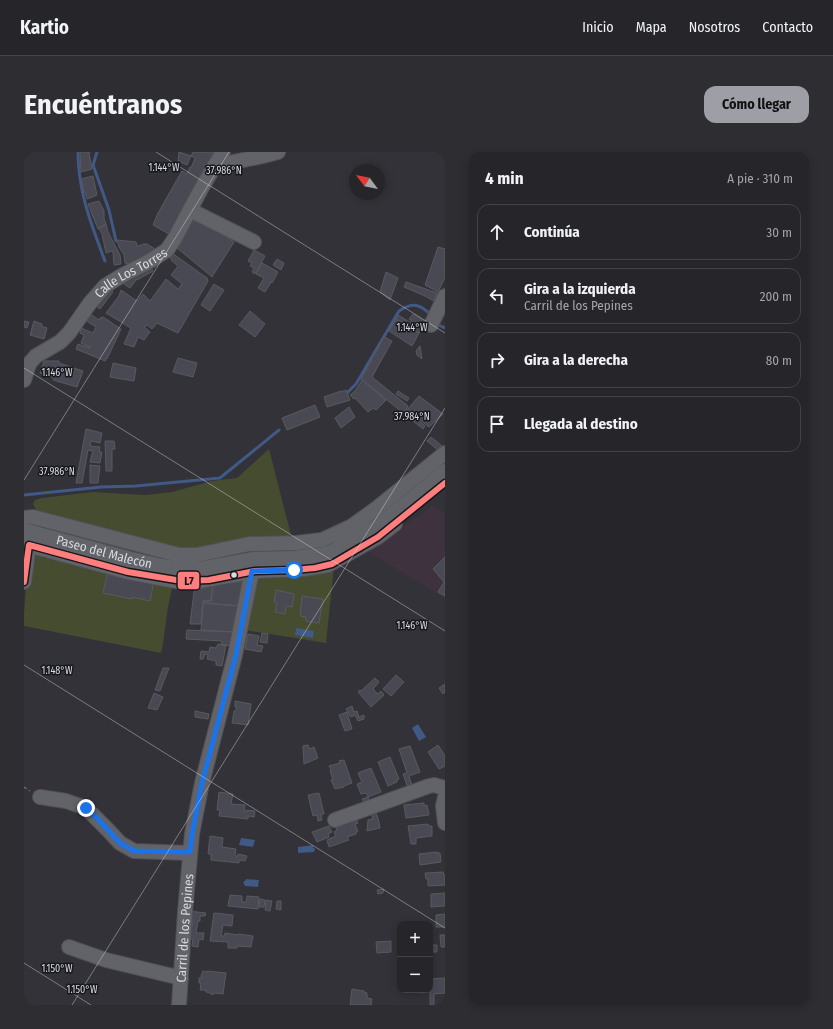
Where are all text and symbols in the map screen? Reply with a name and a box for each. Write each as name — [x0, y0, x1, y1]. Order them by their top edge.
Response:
text: Kartio — [20, 16, 69, 39]
text: Inicio — [582, 19, 614, 36]
text: Mapa — [636, 19, 667, 36]
text: Nosotros — [689, 19, 740, 36]
text: Contacto — [762, 19, 813, 36]
button: Cómo llegar — [704, 86, 809, 123]
text: Encuéntranos — [24, 88, 182, 121]
text: 1.144°W — [149, 162, 180, 174]
north arrow — [349, 164, 385, 200]
text: 37.986°N — [206, 165, 242, 177]
text: 4 min — [485, 168, 524, 189]
text: A pie · 310 m — [727, 171, 793, 186]
icon: ahead — [486, 221, 508, 243]
text: Continúa — [524, 223, 580, 241]
text: 30 m — [766, 225, 792, 240]
street label: Calle Los Torres — [91, 245, 170, 301]
text: Gira a la izquierda — [524, 280, 636, 298]
icon: left — [486, 285, 508, 307]
text: 200 m — [760, 289, 792, 304]
text: Carril de los Pepines — [524, 298, 633, 313]
text: 1.144°W — [397, 322, 428, 334]
icon: right — [486, 349, 508, 371]
text: Gira a la derecha — [524, 351, 628, 369]
text: 80 m — [766, 353, 792, 368]
text: 1.146°W — [42, 367, 73, 379]
text: 37.984°N — [394, 411, 430, 423]
icon: arrive — [486, 413, 508, 435]
text: Llegada al destino — [524, 415, 638, 433]
text: 37.986°N — [39, 466, 75, 478]
street label: Paseo del Malecón — [55, 532, 154, 572]
route start — [285, 561, 303, 579]
unlabelled marker — [229, 570, 239, 580]
line badge: L7 — [177, 571, 200, 590]
text: L7 — [184, 575, 194, 588]
text: 1.146°W — [397, 620, 428, 632]
text: 1.148°W — [42, 665, 73, 677]
route end — [77, 799, 95, 817]
street label: Carril de los Pepines — [173, 873, 196, 983]
map controls — [397, 921, 433, 993]
button: + — [397, 921, 433, 957]
button: − — [397, 957, 433, 993]
text: 1.150°W — [42, 963, 73, 975]
text: 1.150°W — [67, 984, 98, 996]

